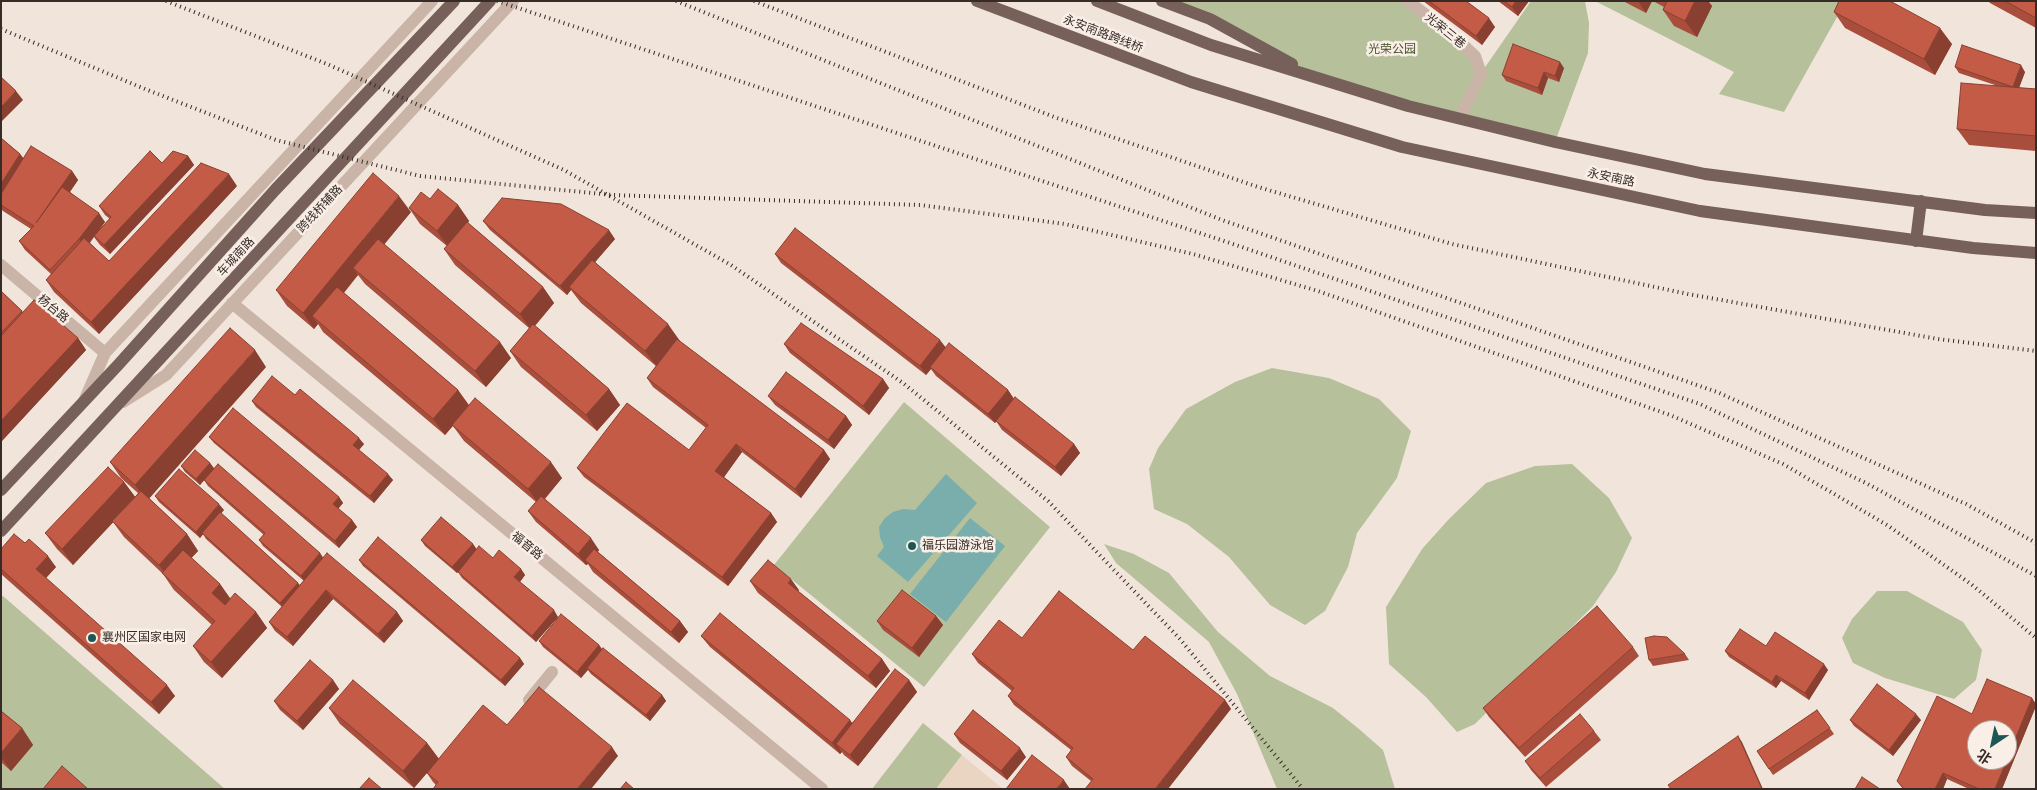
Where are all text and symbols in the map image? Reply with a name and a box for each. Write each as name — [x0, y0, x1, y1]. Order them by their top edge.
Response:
street label: 光荣三巷 — [1422, 10, 1468, 52]
street label: 永安南路跨线桥 — [1061, 12, 1145, 56]
park label: 光荣公园 — [1368, 43, 1416, 57]
street label: 永安南路 — [1586, 166, 1636, 190]
street label: 跨线桥辅路 — [294, 182, 346, 236]
street label: 车城南路 — [214, 235, 258, 279]
street label: 杨台路 — [35, 292, 71, 326]
street label: 福音路 — [508, 529, 546, 563]
place label: 福乐园游泳馆 — [922, 539, 994, 553]
marker: 福乐园游泳馆 — [906, 540, 918, 552]
place label: 襄州区国家电网 — [102, 631, 186, 645]
marker: 襄州区国家电网 — [86, 632, 98, 644]
north arrow — [1967, 720, 2017, 770]
text: 北 — [1973, 745, 1995, 769]

